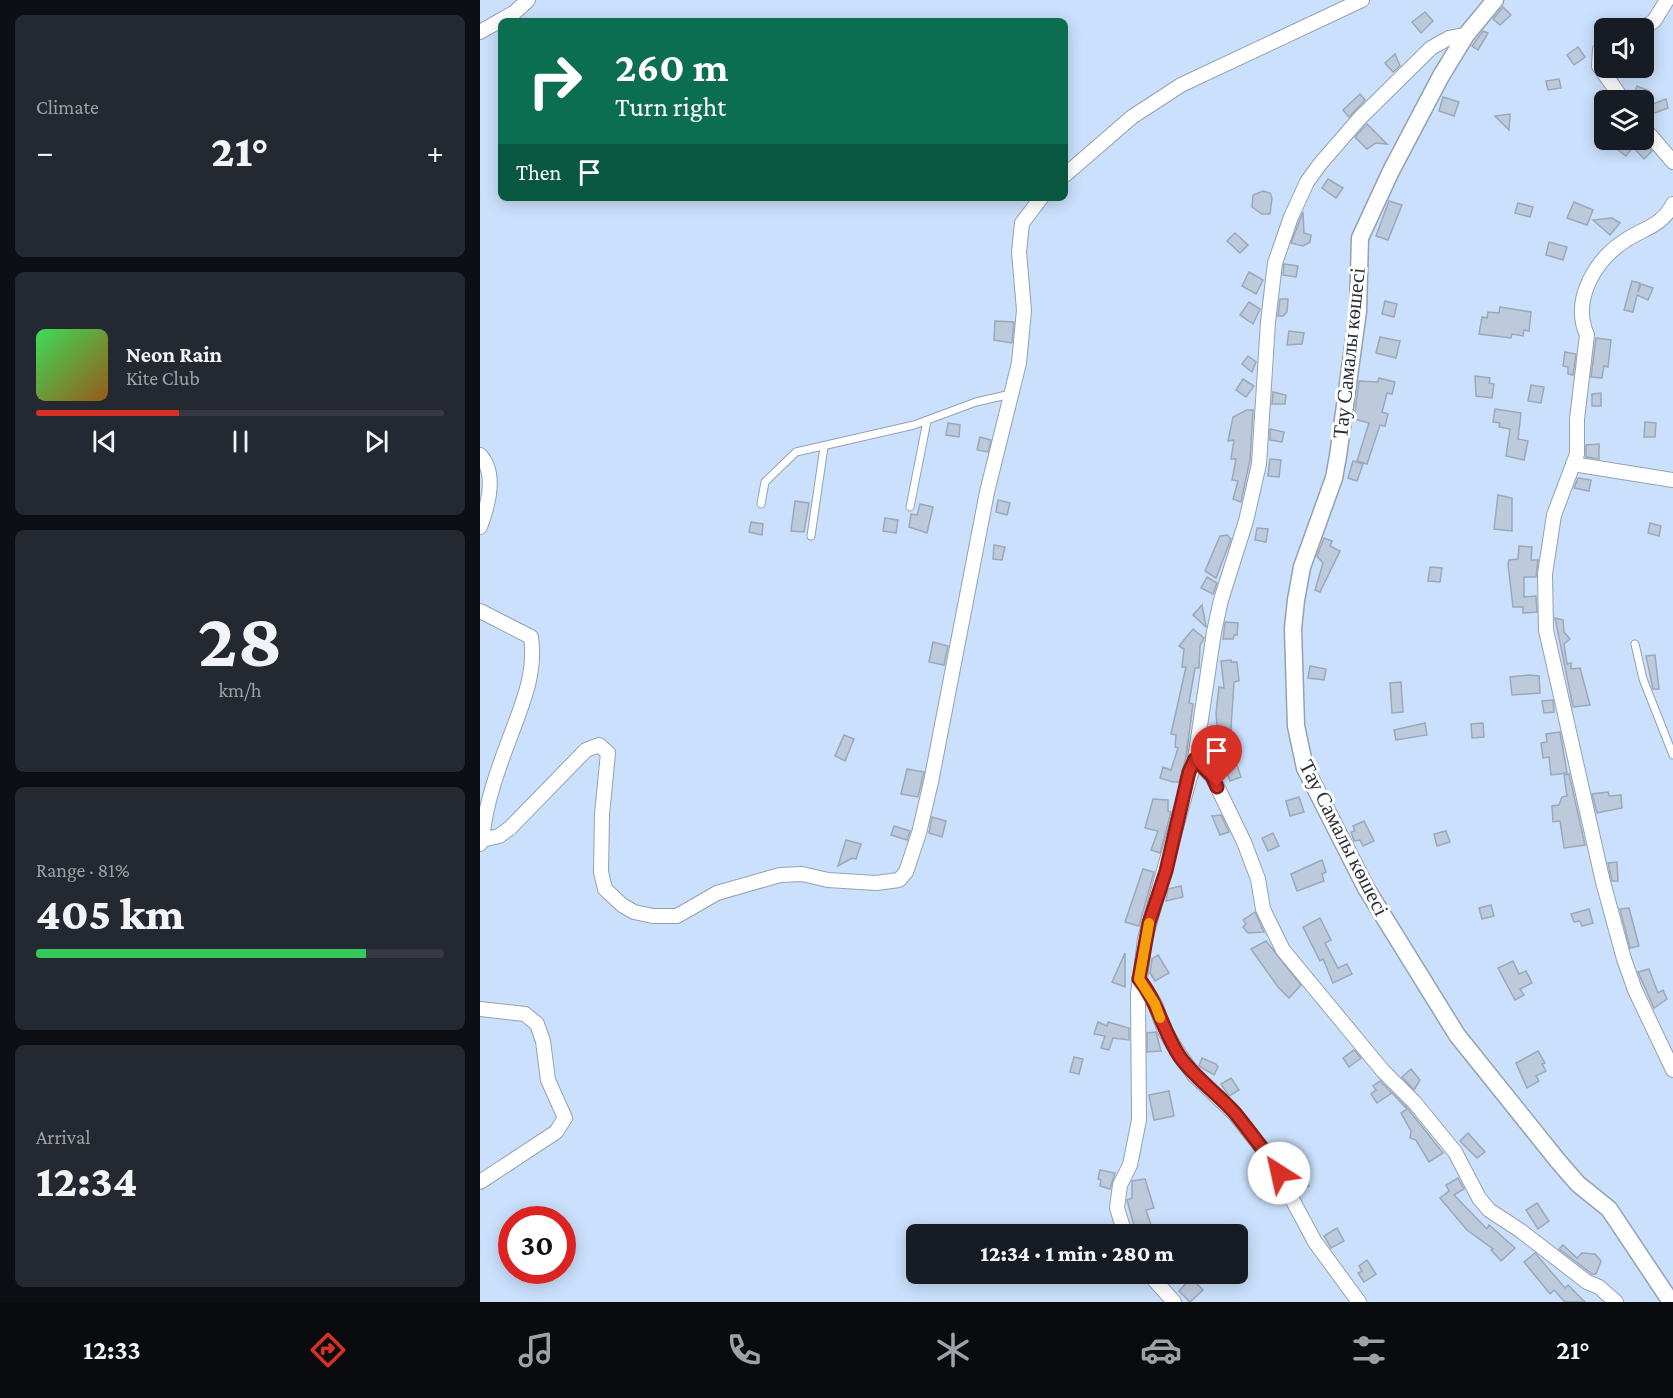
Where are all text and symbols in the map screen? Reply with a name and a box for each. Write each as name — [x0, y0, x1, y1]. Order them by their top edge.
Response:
map controls — [1594, 18, 1654, 150]
button: sound — [1594, 18, 1654, 78]
icon: right — [516, 42, 594, 120]
text: 260 m — [615, 43, 729, 90]
button: layers — [1594, 90, 1654, 150]
text: Turn right — [615, 92, 726, 122]
text: Climate — [36, 96, 99, 118]
text: 21° — [211, 126, 269, 176]
text: − — [36, 133, 53, 170]
text: + — [427, 133, 444, 170]
icon: arrive — [573, 156, 606, 189]
text: Then — [516, 160, 561, 185]
street label: Тау Самалы көшесі — [1328, 266, 1370, 439]
text: Neon Rain — [126, 342, 222, 367]
text: Kite Club — [126, 367, 200, 389]
icon: previous — [88, 425, 121, 458]
icon: pause — [224, 425, 257, 458]
icon: next — [360, 425, 393, 458]
text: 28 — [197, 596, 283, 683]
text: km/h — [218, 679, 262, 701]
pin — [1191, 725, 1242, 787]
icon: arrive — [1200, 734, 1233, 767]
street label: Тау Самалы көшесі — [1294, 756, 1394, 920]
text: Range · 81% — [36, 859, 130, 881]
text: 405 km — [36, 889, 184, 939]
text: Arrival — [36, 1126, 90, 1148]
position arrow — [1247, 1141, 1311, 1205]
text: 12:34 — [36, 1156, 138, 1206]
speed limit sign: 30 — [498, 1206, 576, 1284]
text: 12:34 · 1 min · 280 m — [980, 1241, 1174, 1266]
icon: directions — [307, 1329, 349, 1371]
icon: music — [515, 1329, 557, 1371]
icon: phone — [723, 1329, 765, 1371]
icon: climate — [932, 1329, 974, 1371]
icon: car — [1140, 1329, 1182, 1371]
icon: filters — [1348, 1329, 1390, 1371]
text: 12:33 — [83, 1335, 141, 1365]
text: 21° — [1556, 1335, 1590, 1365]

